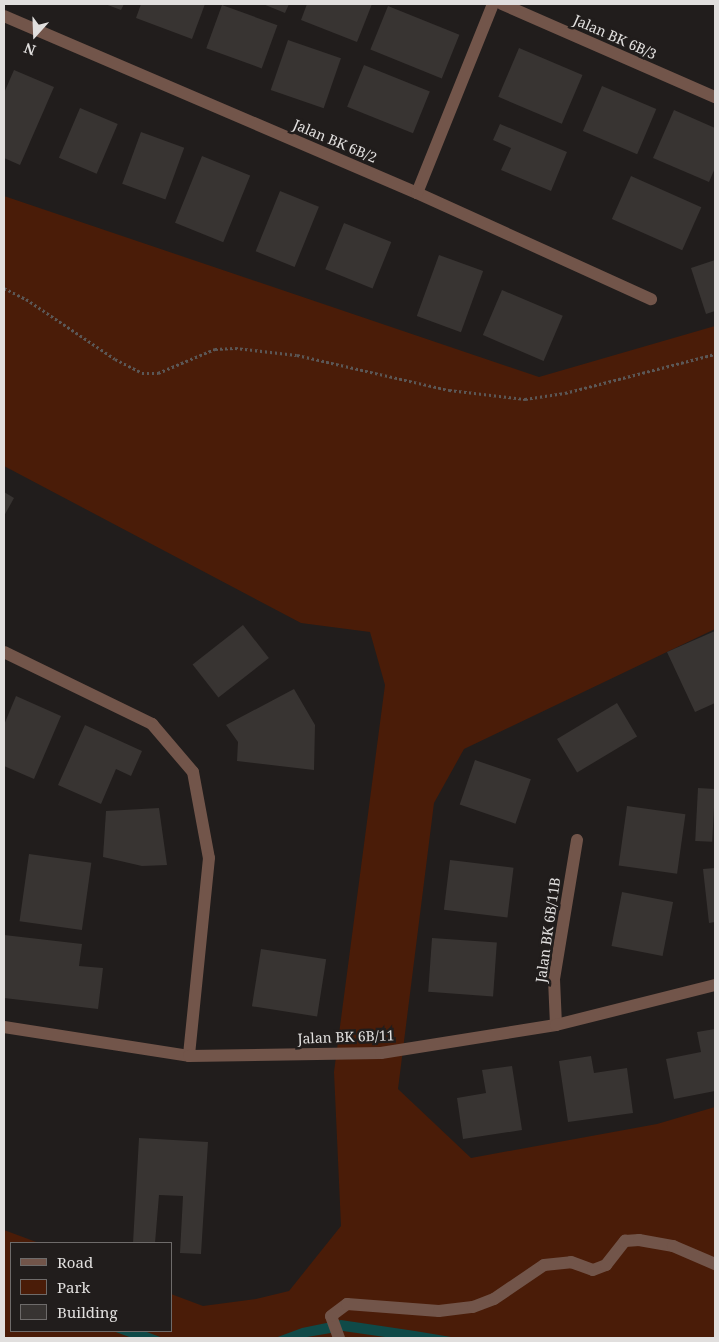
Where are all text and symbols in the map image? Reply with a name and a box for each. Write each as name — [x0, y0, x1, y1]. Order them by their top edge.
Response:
north arrow — [10, 10, 60, 60]
street label: Jalan BK 6B/3 — [571, 11, 659, 63]
text: N — [21, 39, 38, 60]
street label: Jalan BK 6B/2 — [291, 116, 379, 166]
street label: Jalan BK 6B/11B — [532, 876, 564, 984]
street label: Jalan BK 6B/11 — [297, 1027, 395, 1047]
legend — [10, 1242, 172, 1332]
text: Road — [57, 1252, 93, 1272]
text: Park — [57, 1277, 90, 1297]
text: Building — [57, 1302, 118, 1322]

